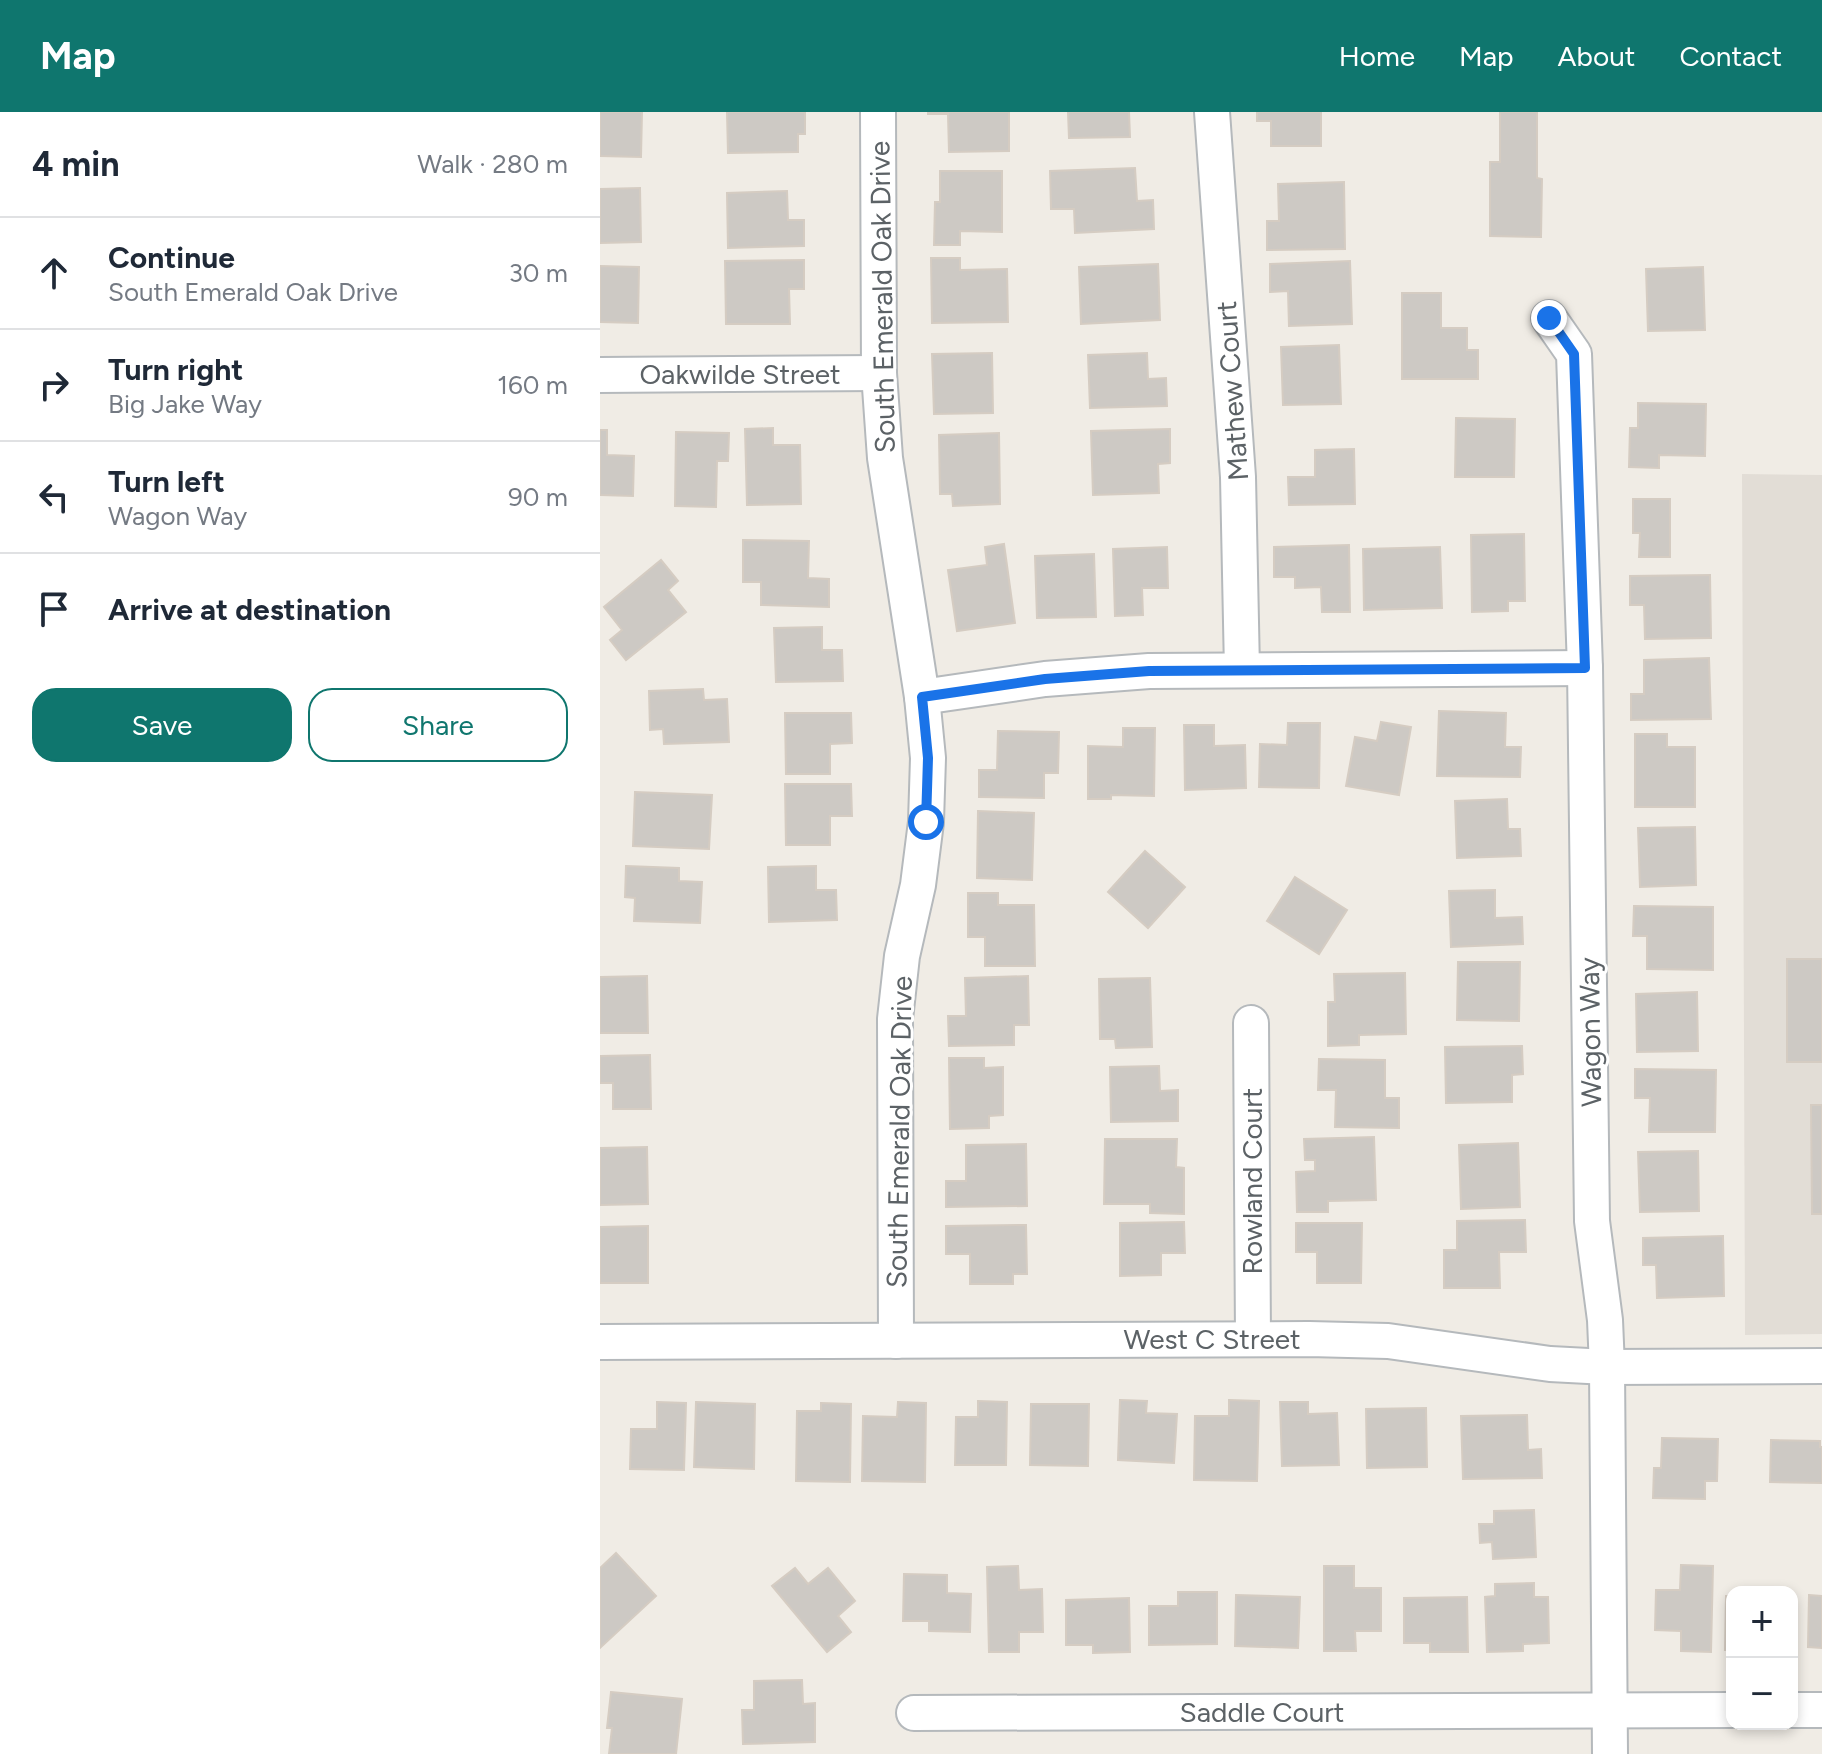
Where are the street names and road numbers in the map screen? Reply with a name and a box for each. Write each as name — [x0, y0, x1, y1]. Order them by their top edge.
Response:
street label: South Emerald Oak Drive — [862, 141, 902, 453]
street label: Mathew Court — [1209, 300, 1255, 482]
street label: Oakwilde Street — [639, 357, 841, 391]
street label: Wagon Way — [1572, 957, 1608, 1107]
street label: South Emerald Oak Drive — [879, 976, 919, 1288]
street label: Rowland Court — [1235, 1088, 1269, 1274]
street label: West C Street — [1123, 1322, 1301, 1356]
street label: Saddle Court — [1180, 1695, 1344, 1729]

